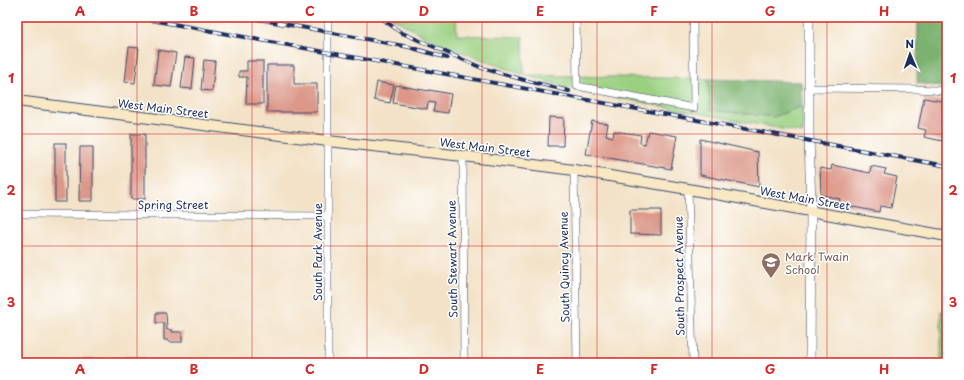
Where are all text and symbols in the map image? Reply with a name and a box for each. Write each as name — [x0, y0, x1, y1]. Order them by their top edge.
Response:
text: A — [75, 1, 85, 20]
text: B — [190, 1, 199, 20]
text: C — [305, 1, 315, 20]
text: D — [419, 1, 429, 20]
text: E — [536, 1, 544, 20]
text: F — [650, 1, 658, 20]
text: G — [765, 1, 775, 20]
text: H — [879, 1, 889, 20]
north arrow — [890, 34, 930, 74]
text: N — [905, 35, 915, 52]
text: 1 — [8, 68, 14, 87]
text: 1 — [950, 68, 956, 87]
street label: West Main Street — [117, 94, 210, 122]
street label: West Main Street — [439, 133, 532, 161]
text: 2 — [6, 180, 16, 199]
text: 2 — [948, 180, 958, 199]
street label: West Main Street — [759, 182, 852, 214]
street label: Spring Street — [138, 196, 209, 213]
street label: South Stewart Avenue — [442, 200, 462, 318]
street label: South Park Avenue — [309, 203, 326, 301]
street label: South Quincy Avenue — [555, 211, 573, 323]
street label: South Prospect Avenue — [669, 216, 689, 336]
place label: Mark Twain School — [785, 248, 849, 278]
school or university icon: Mark Twain School — [760, 251, 782, 279]
text: 3 — [7, 292, 16, 311]
text: 3 — [949, 292, 958, 311]
text: A — [75, 359, 85, 378]
text: B — [190, 359, 199, 378]
text: C — [305, 359, 315, 378]
text: D — [419, 359, 429, 378]
text: E — [536, 359, 544, 378]
text: F — [650, 359, 658, 378]
text: G — [765, 359, 775, 378]
text: H — [879, 359, 889, 378]

